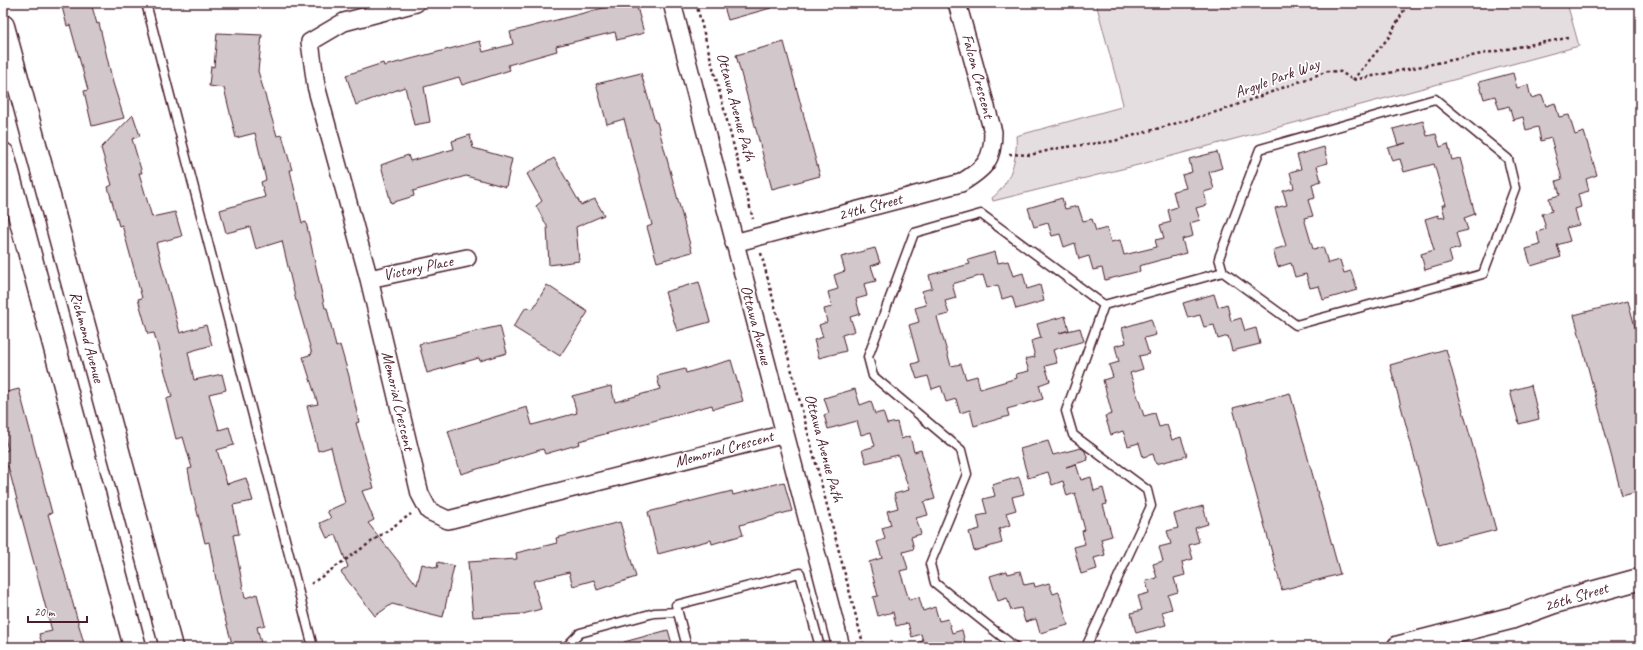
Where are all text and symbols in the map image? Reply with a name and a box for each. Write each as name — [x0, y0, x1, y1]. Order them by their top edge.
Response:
street label: Falcon Crescent — [957, 32, 999, 122]
street label: Ottawa Avenue Path — [712, 51, 760, 165]
street label: Argyle Park Way — [1232, 53, 1323, 103]
street label: 24th Street — [836, 188, 906, 225]
street label: Victory Place — [381, 251, 456, 285]
street label: Ottawa Avenue — [736, 283, 777, 369]
street label: Richmond Avenue — [65, 289, 109, 386]
street label: Memorial Crescent — [377, 349, 420, 454]
street label: Ottawa Avenue Path — [800, 392, 848, 506]
street label: Memorial Crescent — [672, 426, 777, 472]
street label: 26th Street — [1542, 577, 1612, 616]
scale bar — [28, 598, 87, 624]
text: 20 m — [34, 604, 56, 620]

